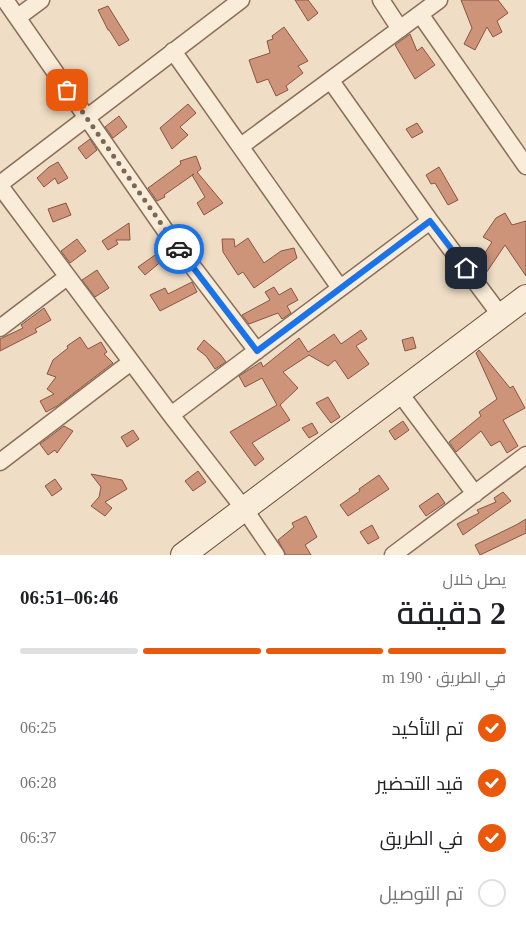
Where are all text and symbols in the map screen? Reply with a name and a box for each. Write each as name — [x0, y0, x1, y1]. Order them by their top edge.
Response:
pin — [46, 69, 88, 111]
icon: bag — [53, 76, 81, 104]
courier — [154, 224, 204, 274]
icon: car — [165, 235, 193, 263]
pin — [445, 247, 487, 289]
icon: home — [452, 254, 480, 282]
text: يصل خلال — [443, 571, 506, 588]
text: 06:46–06:51 — [20, 587, 118, 608]
text: 2 دقيقة — [397, 595, 506, 631]
text: في الطريق · 190 m — [382, 669, 506, 686]
icon: check — [478, 714, 506, 742]
text: تم التأكيد — [392, 718, 463, 739]
text: 06:25 — [20, 719, 56, 736]
icon: check — [478, 769, 506, 797]
text: قيد التحضير — [376, 773, 463, 794]
text: 06:28 — [20, 774, 56, 791]
icon: check — [478, 824, 506, 852]
text: في الطريق — [380, 828, 463, 849]
text: 06:37 — [20, 829, 56, 846]
text: تم التوصيل — [379, 883, 463, 904]

